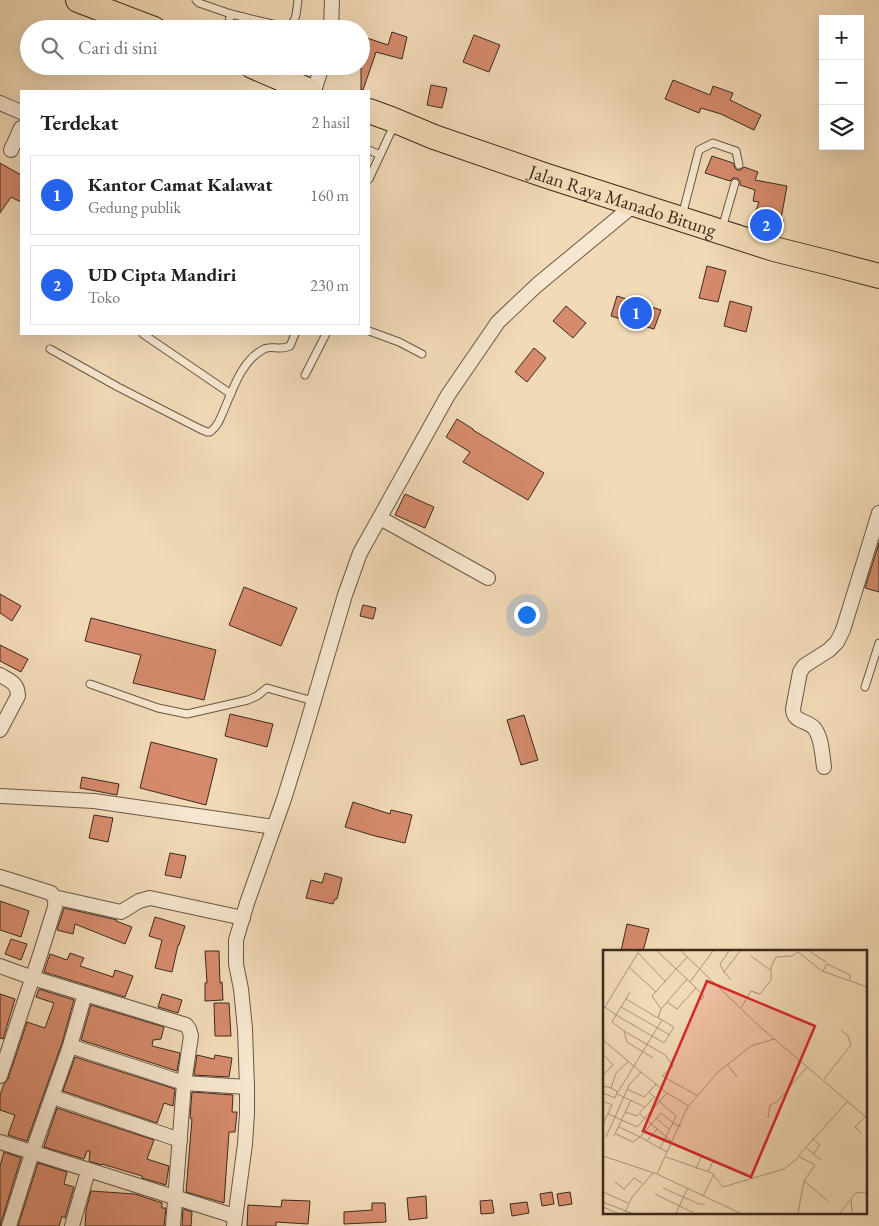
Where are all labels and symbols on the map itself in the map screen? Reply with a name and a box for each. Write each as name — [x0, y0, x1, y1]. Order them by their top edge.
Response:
street label: Jalan Raya Manado Bitung — [524, 158, 720, 243]
pin: 2 — [750, 206, 782, 244]
pin: 1 — [620, 294, 652, 332]
your location — [514, 602, 540, 628]
inset map — [603, 950, 866, 1214]

